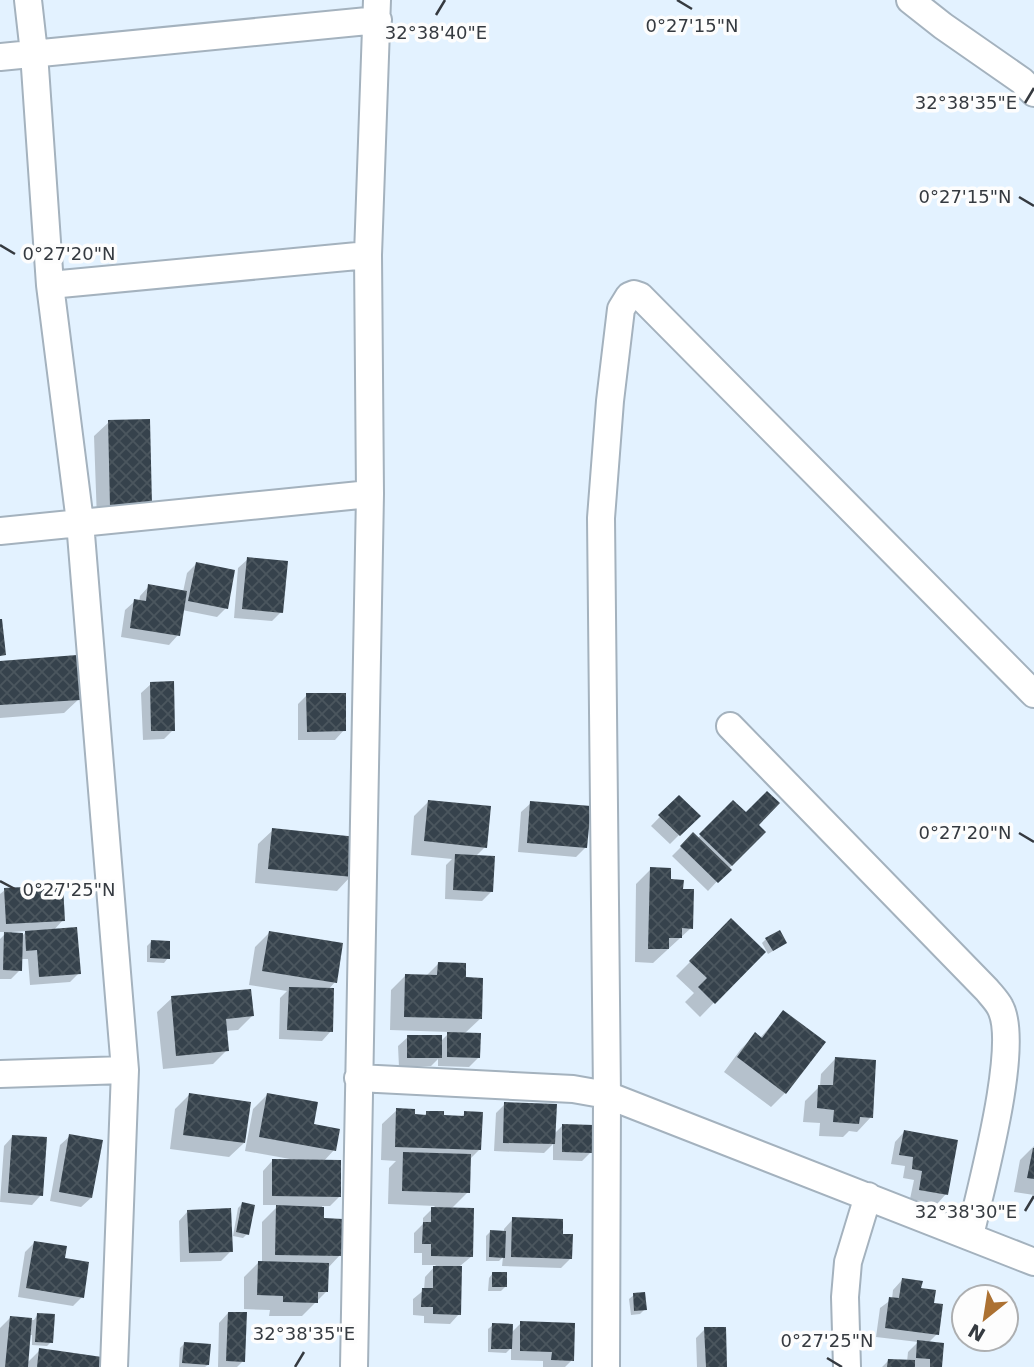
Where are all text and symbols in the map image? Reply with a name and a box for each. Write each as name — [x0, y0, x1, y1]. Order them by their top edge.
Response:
text: 0°27'15"N — [646, 15, 738, 36]
text: 32°38'40"E — [385, 22, 487, 43]
text: 32°38'35"E — [915, 92, 1017, 113]
text: 0°27'15"N — [919, 186, 1011, 207]
text: 0°27'20"N — [23, 243, 115, 264]
text: 0°27'20"N — [919, 822, 1011, 843]
text: 0°27'25"N — [23, 879, 115, 900]
text: 32°38'30"E — [915, 1201, 1017, 1222]
north arrow — [950, 1283, 1020, 1353]
text: N — [964, 1319, 989, 1346]
text: 32°38'35"E — [253, 1323, 355, 1344]
text: 0°27'25"N — [781, 1330, 873, 1351]

